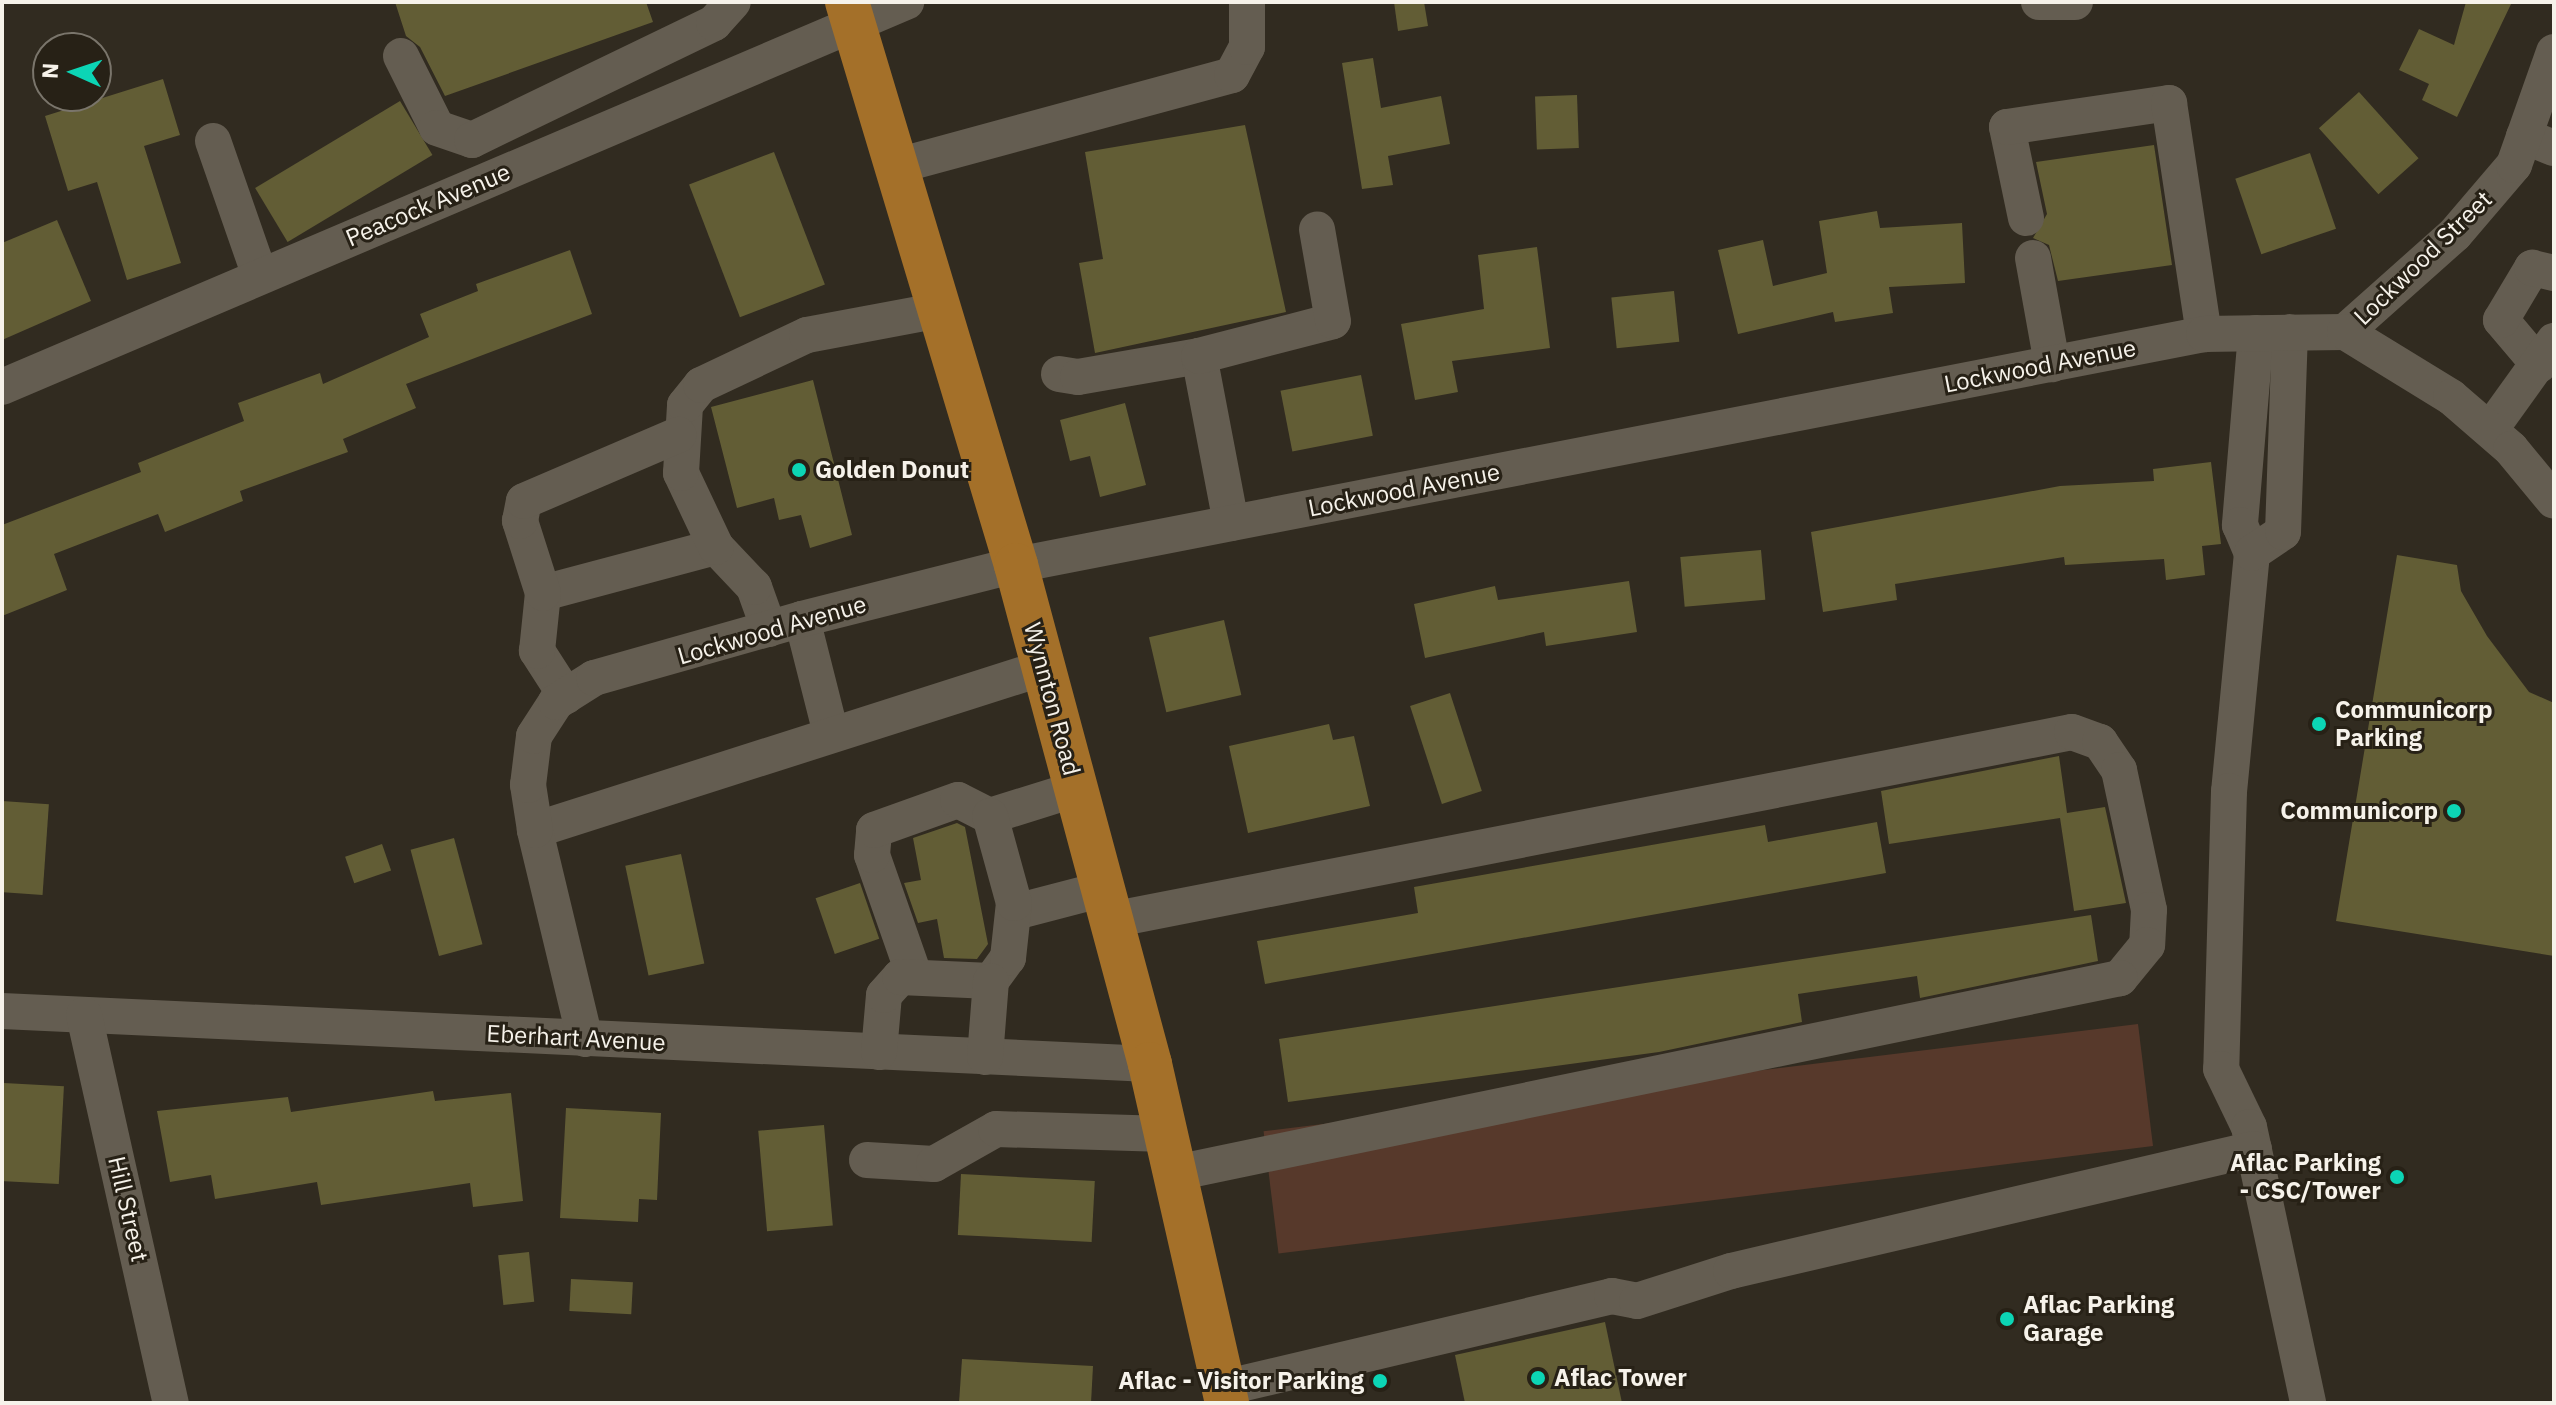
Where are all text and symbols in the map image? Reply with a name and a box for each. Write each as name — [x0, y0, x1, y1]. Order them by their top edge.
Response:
north arrow — [32, 32, 112, 112]
text: N — [35, 62, 64, 80]
street label: Peacock Avenue — [341, 157, 515, 253]
street label: Lockwood Street — [2348, 185, 2498, 331]
street label: Lockwood Avenue — [1942, 333, 2138, 399]
place label: Golden Donut — [815, 456, 969, 484]
street label: Lockwood Avenue — [1306, 457, 1502, 523]
marker: Golden Donut — [790, 461, 808, 479]
street label: Lockwood Avenue — [674, 589, 870, 671]
street label: Wynnton Road — [1018, 620, 1086, 778]
place label: Communicorp Parking — [2335, 696, 2493, 752]
marker: Communicorp Parking — [2310, 715, 2328, 733]
place label: Communicorp — [2280, 797, 2438, 825]
marker: Communicorp — [2445, 802, 2463, 820]
street label: Eberhart Avenue — [486, 1019, 666, 1057]
place label: Aflac Parking - CSC/Tower — [2230, 1149, 2381, 1205]
street label: Hill Street — [102, 1153, 154, 1265]
marker: Aflac Parking - CSC/Tower — [2388, 1168, 2406, 1186]
place label: Aflac Parking Garage — [2023, 1291, 2174, 1347]
marker: Aflac Parking Garage — [1998, 1310, 2016, 1328]
place label: Aflac Tower — [1554, 1364, 1687, 1392]
place label: Aflac - Visitor Parking — [1118, 1367, 1364, 1395]
marker: Aflac Tower — [1529, 1369, 1547, 1387]
marker: Aflac - Visitor Parking — [1371, 1372, 1389, 1390]

